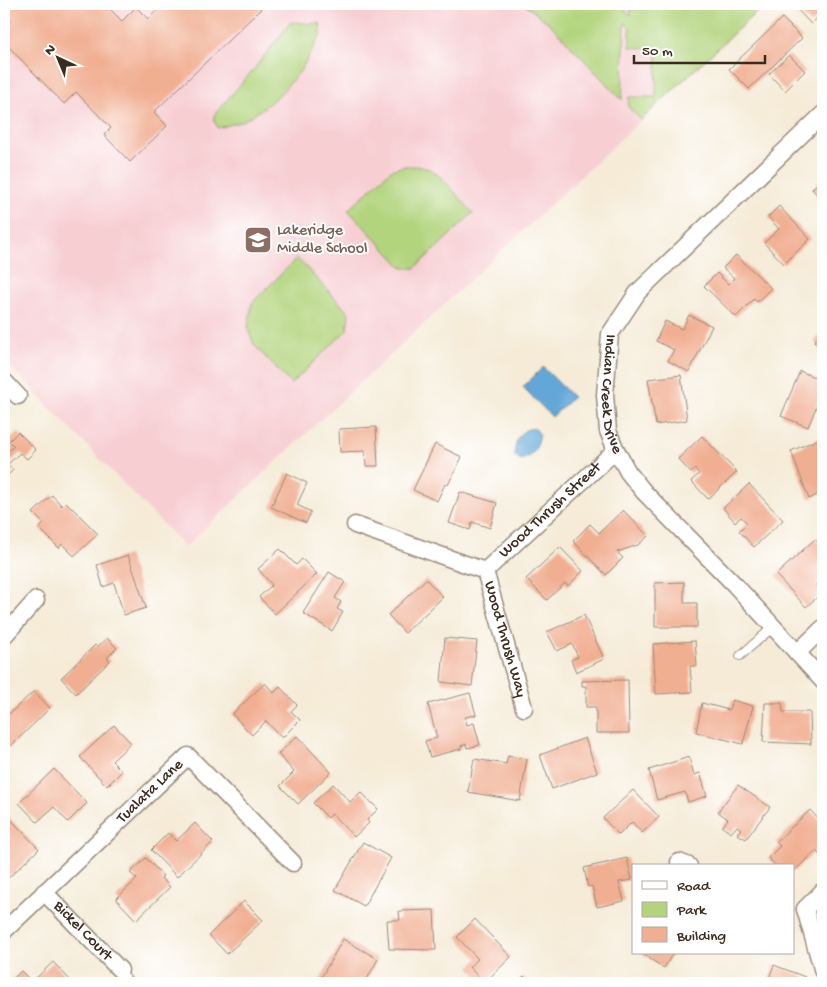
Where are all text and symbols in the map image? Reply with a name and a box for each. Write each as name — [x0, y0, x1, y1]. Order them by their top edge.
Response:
north arrow — [32, 32, 82, 82]
scale bar — [634, 32, 766, 64]
text: N — [42, 41, 60, 60]
text: 50 m — [642, 43, 673, 61]
place label: Lakeridge Middle School — [277, 222, 367, 259]
school or university icon: Lakeridge Middle School — [243, 225, 273, 255]
street label: Indian Creek Drive — [595, 333, 626, 458]
street label: Wood Thrush Street — [495, 458, 607, 562]
street label: Wood Thrush Way — [479, 579, 530, 700]
street label: Tualata Lane — [112, 755, 188, 829]
legend — [632, 864, 794, 954]
text: Road — [677, 878, 711, 896]
street label: Bickel Court — [48, 897, 117, 966]
text: Park — [676, 902, 707, 920]
text: Building — [676, 928, 726, 946]

